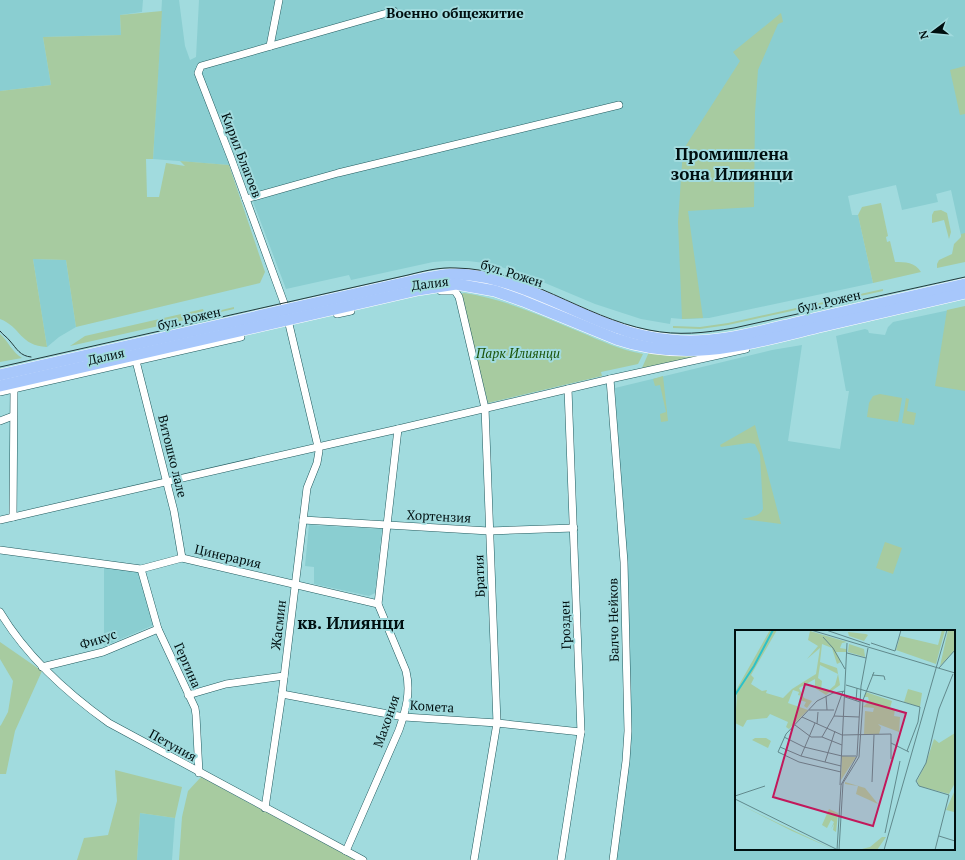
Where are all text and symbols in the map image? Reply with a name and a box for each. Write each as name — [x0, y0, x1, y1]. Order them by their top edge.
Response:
district label: Военно общежитие — [386, 3, 524, 22]
north arrow — [913, 12, 953, 52]
text: N — [915, 28, 931, 41]
street label: Кирил Благоев — [218, 110, 266, 200]
district label: Промишлена зона Илиянци — [671, 142, 793, 185]
street label: бул. Рожен — [478, 255, 546, 291]
street label: Далия — [410, 272, 450, 294]
street label: бул. Рожен — [796, 285, 863, 317]
street label: бул. Рожен — [156, 302, 223, 334]
street label: Далия — [86, 343, 126, 369]
park label: Парк Илиянци — [475, 344, 560, 362]
street label: Витошко лале — [154, 413, 192, 499]
street label: Хортензия — [406, 505, 472, 527]
street label: Цинерария — [193, 540, 263, 572]
street label: Братия — [469, 554, 489, 598]
street label: Балчо Нейков — [603, 578, 623, 662]
street label: Жасмин — [266, 599, 290, 651]
street label: Грозден — [555, 600, 575, 650]
district label: кв. Илиянци — [297, 611, 405, 634]
street label: Фикус — [77, 625, 119, 653]
inset map — [735, 630, 955, 850]
street label: Гергина — [170, 639, 206, 691]
street label: Махония — [369, 692, 403, 750]
street label: Комета — [409, 695, 455, 717]
street label: Петуния — [146, 725, 200, 765]

